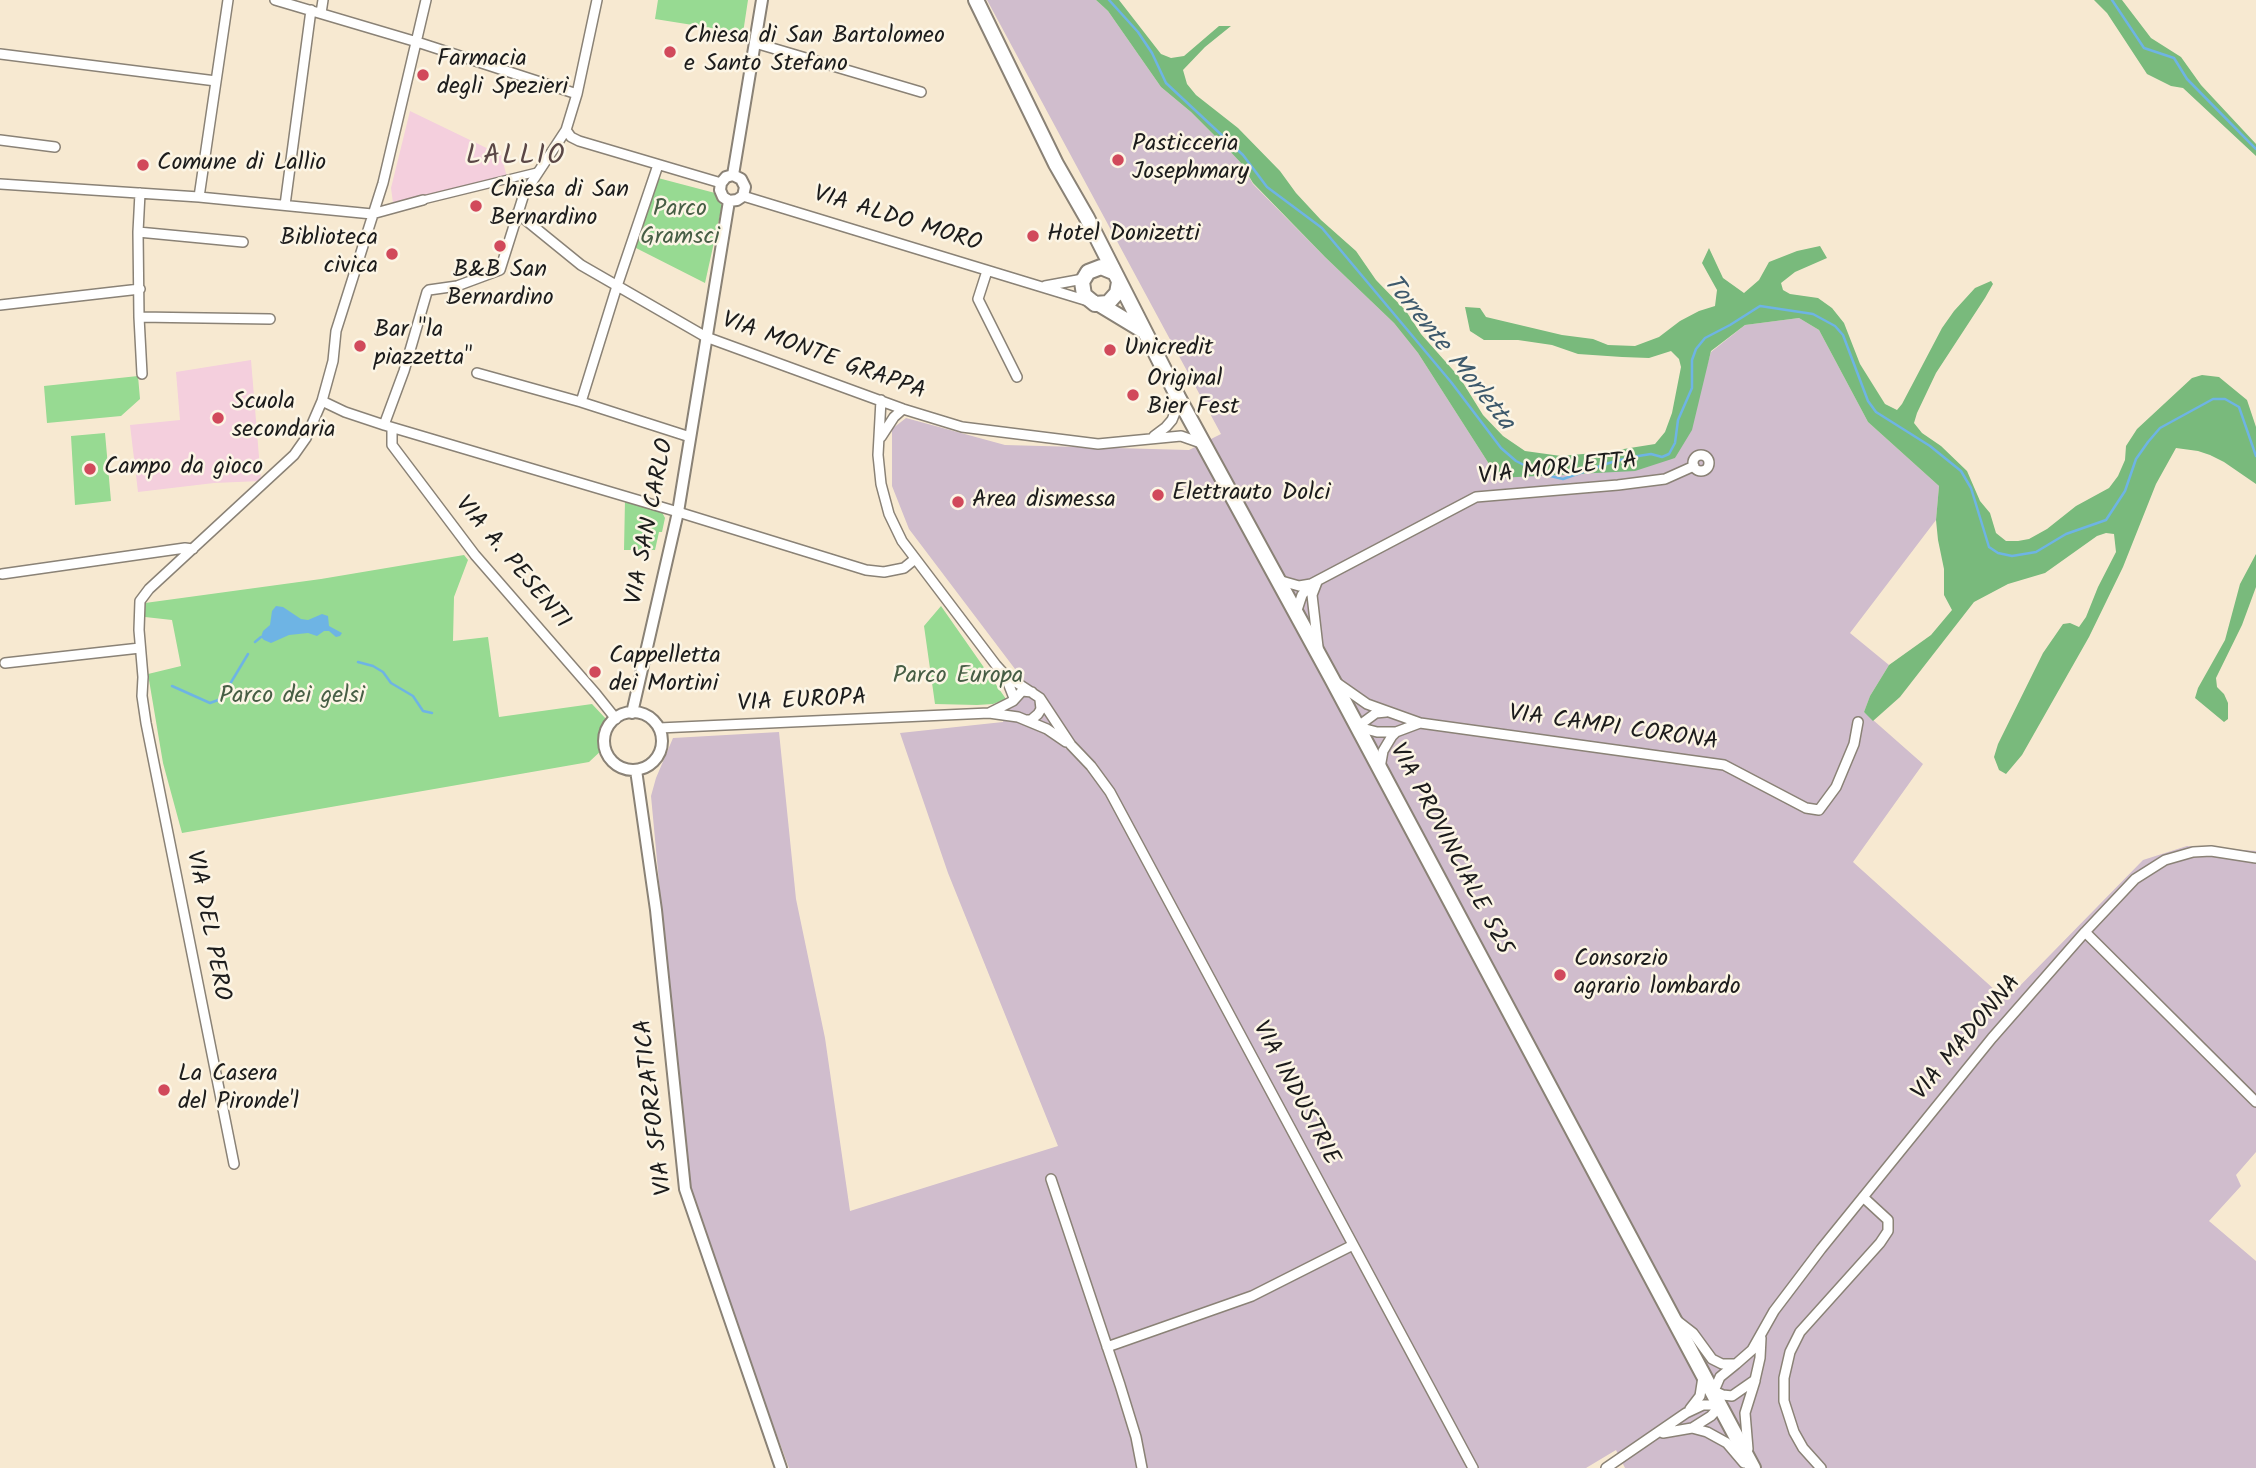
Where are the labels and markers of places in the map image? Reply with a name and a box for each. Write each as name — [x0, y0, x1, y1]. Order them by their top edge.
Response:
place label: Chiesa di San Bartolomeo e Santo Stefano — [684, 24, 945, 80]
marker: Chiesa di San Bartolomeo e Santo Stefano — [662, 44, 678, 60]
place label: Farmacia degli Spezieri — [437, 47, 568, 103]
marker: Farmacia degli Spezieri — [415, 67, 431, 83]
place label: Pasticceria Josephmary — [1132, 132, 1249, 188]
place label: Comune di Lallio — [157, 151, 326, 179]
marker: Pasticceria Josephmary — [1110, 152, 1126, 168]
marker: Comune di Lallio — [135, 157, 151, 173]
place label: Chiesa di San Bernardino — [490, 178, 629, 234]
marker: Chiesa di San Bernardino — [468, 198, 484, 214]
place label: Hotel Donizetti — [1047, 222, 1200, 250]
place label: Biblioteca civica — [280, 226, 378, 282]
marker: Hotel Donizetti — [1025, 228, 1041, 244]
marker: B&B San Bernardino — [492, 238, 508, 254]
marker: Biblioteca civica — [384, 246, 400, 262]
place label: B&B San Bernardino — [446, 258, 554, 314]
place label: Bar "la piazzetta" — [374, 318, 472, 374]
place label: Unicredit — [1124, 336, 1213, 364]
marker: Bar "la piazzetta" — [352, 338, 368, 354]
marker: Unicredit — [1102, 342, 1118, 358]
place label: Original Bier Fest — [1147, 367, 1239, 423]
marker: Original Bier Fest — [1125, 387, 1141, 403]
place label: Scuola secondaria — [232, 390, 336, 446]
marker: Scuola secondaria — [210, 410, 226, 426]
place label: Campo da gioco — [104, 455, 263, 483]
marker: Campo da gioco — [82, 461, 98, 477]
place label: Elettrauto Dolci — [1172, 481, 1330, 509]
marker: Elettrauto Dolci — [1150, 487, 1166, 503]
place label: Area dismessa — [972, 488, 1116, 516]
marker: Area dismessa — [950, 494, 966, 510]
place label: Cappelletta dei Mortini — [609, 644, 721, 700]
marker: Cappelletta dei Mortini — [587, 664, 603, 680]
place label: Consorzio agrario lombardo — [1574, 947, 1741, 1003]
marker: Consorzio agrario lombardo — [1552, 967, 1568, 983]
place label: La Casera del Pironde'l — [178, 1062, 299, 1118]
marker: La Casera del Pironde'l — [156, 1082, 172, 1098]

